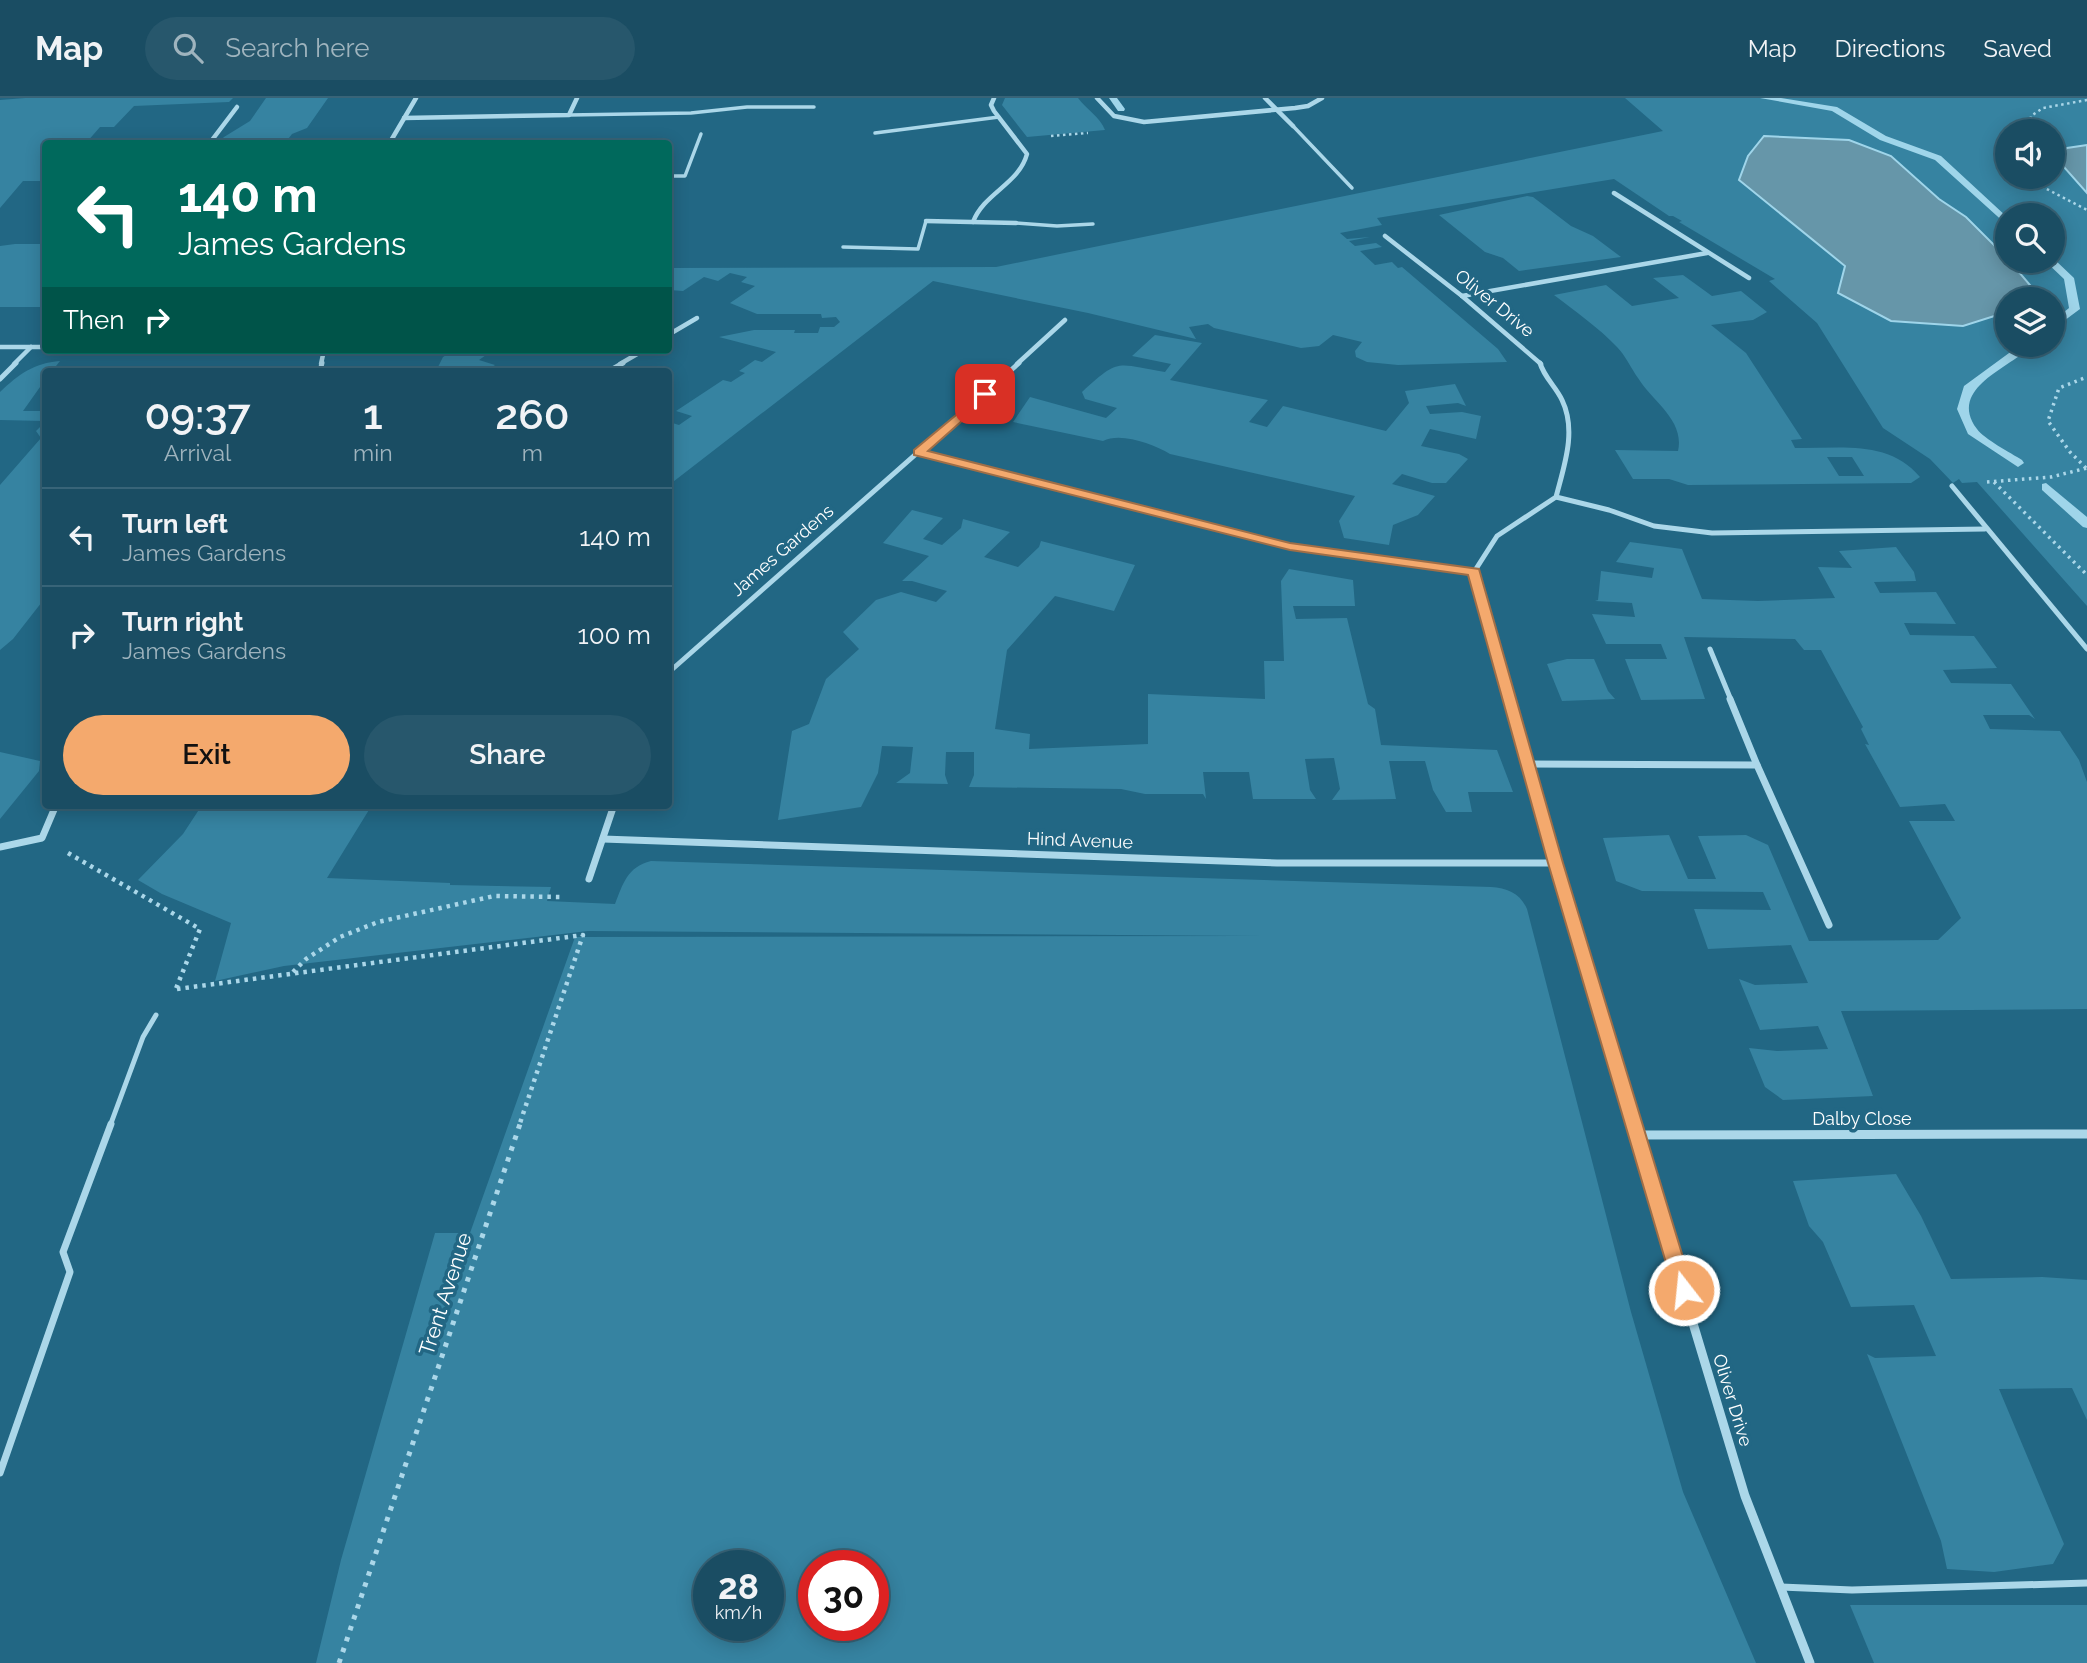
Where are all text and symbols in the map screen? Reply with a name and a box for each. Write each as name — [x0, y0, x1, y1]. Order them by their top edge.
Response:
search box — [145, 17, 635, 80]
text: Map — [35, 29, 103, 68]
icon: search — [169, 29, 207, 67]
text: Search here — [225, 33, 370, 63]
text: Map — [1748, 34, 1797, 63]
text: Directions — [1835, 34, 1945, 63]
text: Saved — [1983, 34, 2052, 63]
map controls — [1995, 119, 2065, 357]
button: sound — [1995, 119, 2065, 189]
text: 140 m — [178, 166, 318, 223]
icon: left — [63, 168, 154, 259]
button: search — [1995, 203, 2065, 273]
text: James Gardens — [178, 225, 406, 262]
street label: Oliver Drive — [1451, 265, 1539, 342]
button: layers — [1995, 287, 2065, 357]
icon: right — [138, 301, 176, 339]
text: Then — [63, 305, 124, 335]
pin — [955, 364, 1015, 424]
icon: arrive — [966, 375, 1004, 413]
text: 09:37 — [145, 390, 251, 439]
text: 1 — [363, 390, 383, 439]
text: 260 — [495, 390, 569, 439]
text: Arrival — [164, 439, 231, 466]
text: min — [353, 439, 393, 466]
text: m — [522, 439, 543, 466]
street label: James Gardens — [727, 500, 838, 600]
text: Turn left — [122, 509, 228, 539]
icon: left — [63, 518, 101, 556]
text: 140 m — [579, 522, 651, 552]
text: James Gardens — [122, 539, 286, 566]
text: Turn right — [122, 607, 243, 637]
icon: right — [63, 616, 101, 654]
text: 100 m — [578, 620, 651, 650]
text: James Gardens — [122, 637, 286, 664]
button: Exit — [63, 715, 350, 795]
button: Share — [364, 715, 651, 795]
street label: Hind Avenue — [1027, 828, 1134, 852]
street label: Dalby Close — [1812, 1108, 1912, 1129]
street label: Trent Avenue — [413, 1229, 477, 1359]
position arrow — [1647, 1253, 1721, 1327]
street label: Oliver Drive — [1709, 1351, 1757, 1449]
speed limit sign: 30 — [798, 1550, 889, 1641]
text: 28 — [718, 1566, 759, 1607]
text: km/h — [715, 1602, 762, 1623]

